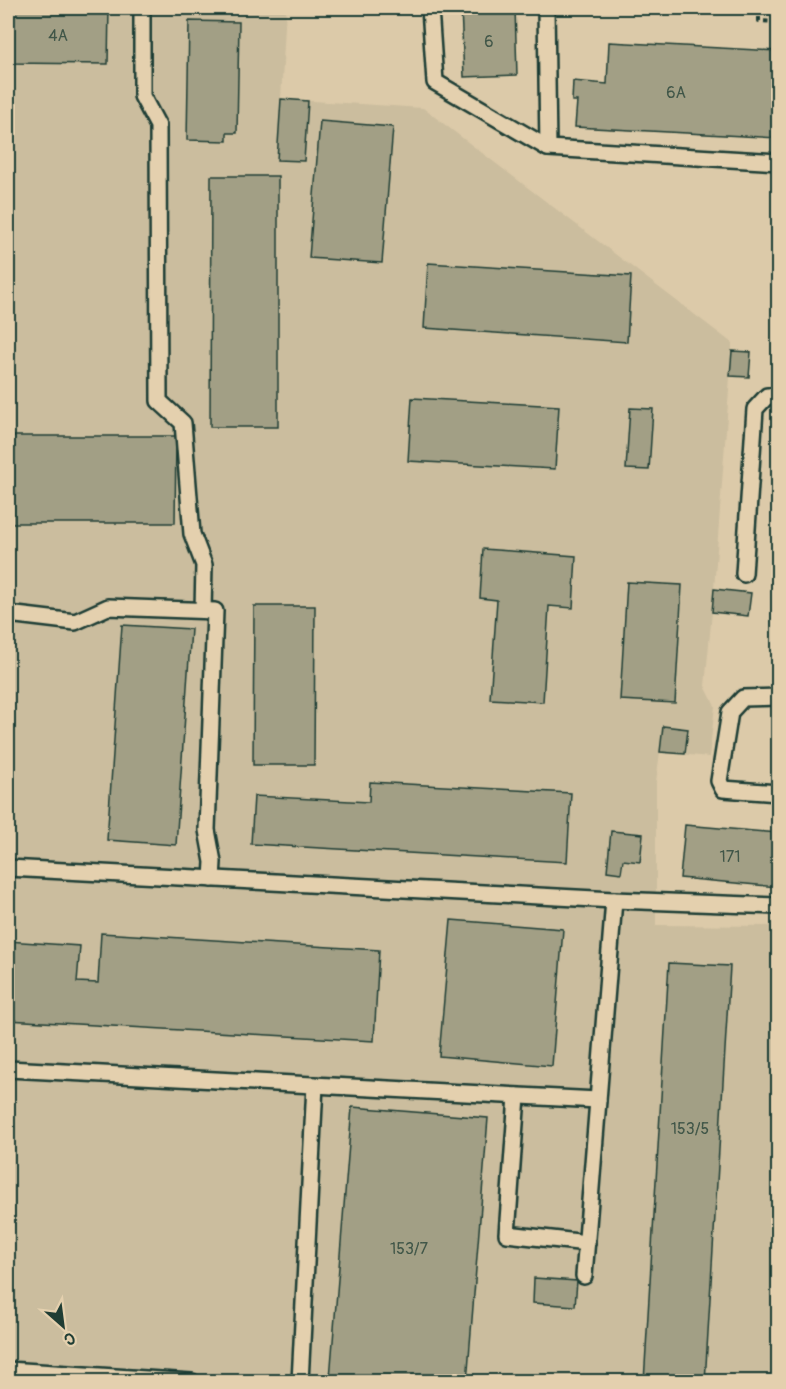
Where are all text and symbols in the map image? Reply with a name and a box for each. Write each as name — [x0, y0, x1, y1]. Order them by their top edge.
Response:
house number: 4А — [48, 26, 68, 46]
house number: 6 — [484, 32, 494, 52]
house number: 6А — [666, 83, 686, 103]
house number: 171 — [720, 847, 740, 867]
house number: 153/5 — [671, 1119, 709, 1139]
house number: 153/7 — [390, 1239, 429, 1259]
north arrow — [33, 1296, 93, 1356]
text: С — [60, 1327, 79, 1350]

